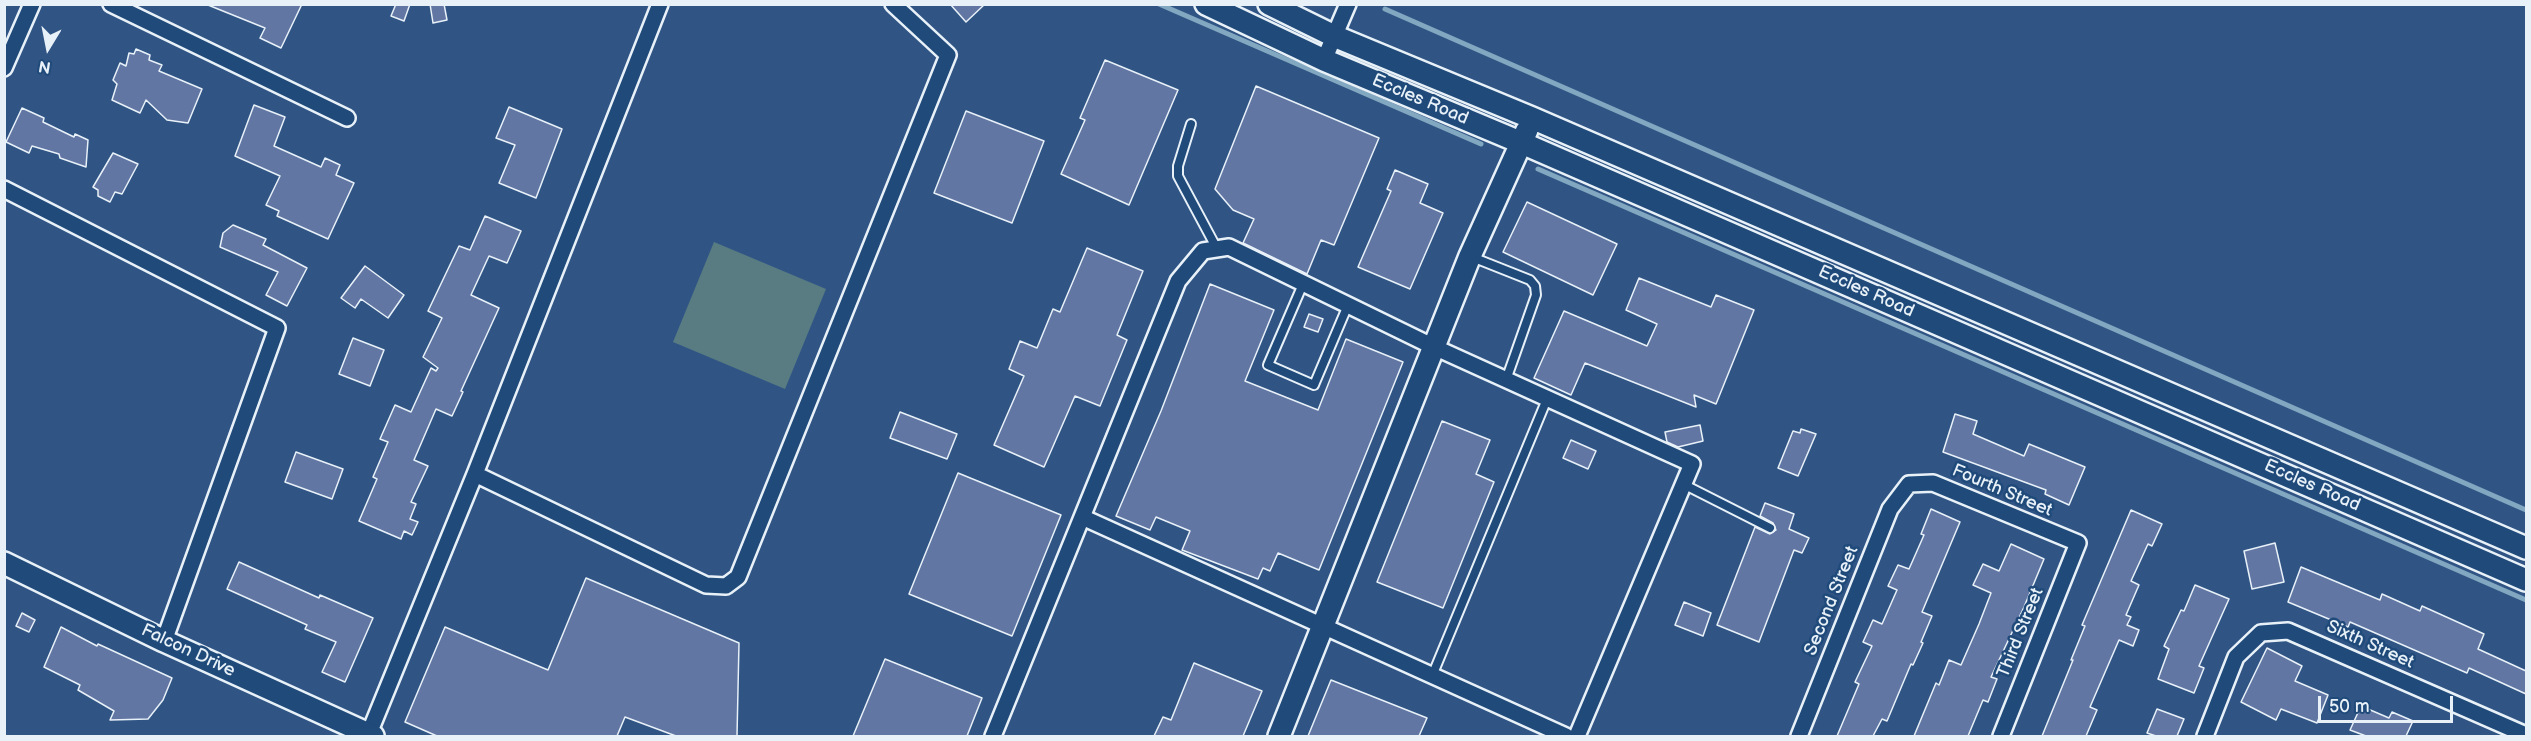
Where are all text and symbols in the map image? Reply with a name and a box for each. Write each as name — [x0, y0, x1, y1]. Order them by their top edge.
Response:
north arrow — [18, 18, 78, 78]
text: N — [37, 56, 52, 77]
street label: Eccles Road — [1368, 70, 1472, 130]
street label: Eccles Road — [1815, 261, 1917, 323]
street label: Eccles Road — [2261, 455, 2363, 517]
street label: Fourth Street — [1949, 460, 2055, 522]
street label: Second Street — [1800, 543, 1864, 659]
street label: Third Street — [1993, 585, 2049, 681]
street label: Sixth Street — [2323, 616, 2417, 674]
street label: Falcon Drive — [137, 620, 239, 682]
scale bar — [2321, 684, 2456, 722]
text: 50 m — [2329, 696, 2370, 717]

